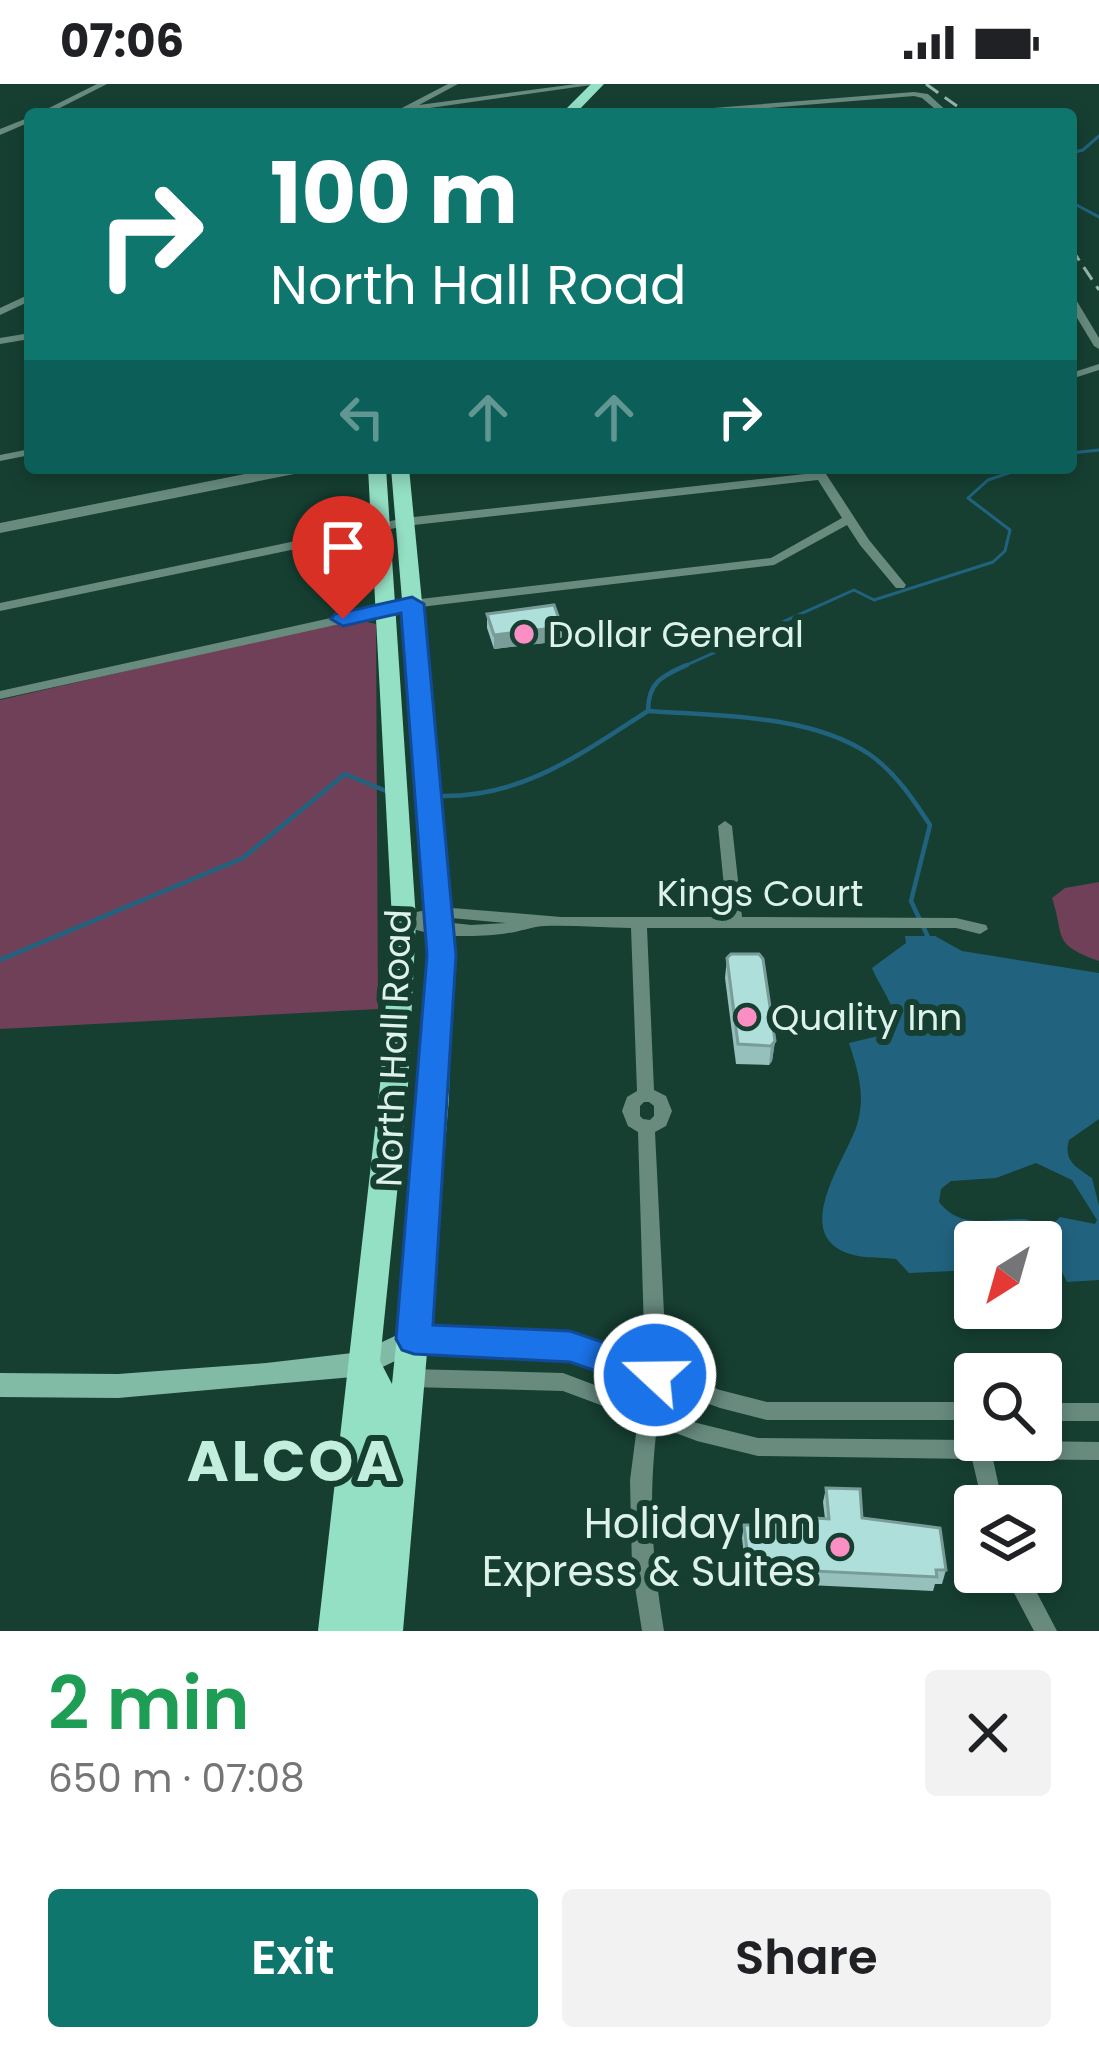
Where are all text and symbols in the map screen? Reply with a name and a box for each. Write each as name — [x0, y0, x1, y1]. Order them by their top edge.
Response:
text: 07:06 — [60, 10, 184, 73]
text: 100 m — [270, 135, 518, 252]
icon: right — [72, 156, 228, 312]
text: North Hall Road — [270, 247, 687, 323]
icon: left — [329, 384, 395, 450]
icon: ahead — [455, 384, 521, 450]
icon: ahead — [581, 384, 647, 450]
icon: right — [707, 384, 773, 450]
pin — [292, 496, 394, 619]
icon: arrive — [310, 514, 376, 580]
place label: Dollar General — [548, 609, 804, 660]
marker: Dollar General — [511, 621, 537, 647]
street label: Kings Court — [657, 868, 863, 919]
street label: North Hall Road — [363, 908, 424, 1188]
place label: Quality Inn — [771, 992, 962, 1043]
marker: Quality Inn — [734, 1004, 760, 1030]
north arrow — [954, 1221, 1062, 1329]
map controls — [954, 1221, 1062, 1593]
position arrow — [592, 1312, 718, 1438]
button: search — [954, 1353, 1062, 1461]
district label: ALCOA — [187, 1421, 401, 1501]
button: layers — [954, 1485, 1062, 1593]
place label: Holiday Inn Express & Suites — [482, 1494, 816, 1601]
marker: Holiday Inn Express & Suites — [827, 1534, 853, 1560]
text: 2 min — [48, 1653, 250, 1754]
button: close — [925, 1670, 1051, 1796]
text: 650 m · 07:08 — [48, 1751, 305, 1806]
button: Exit — [48, 1889, 538, 2027]
button: Share — [562, 1889, 1051, 2027]

